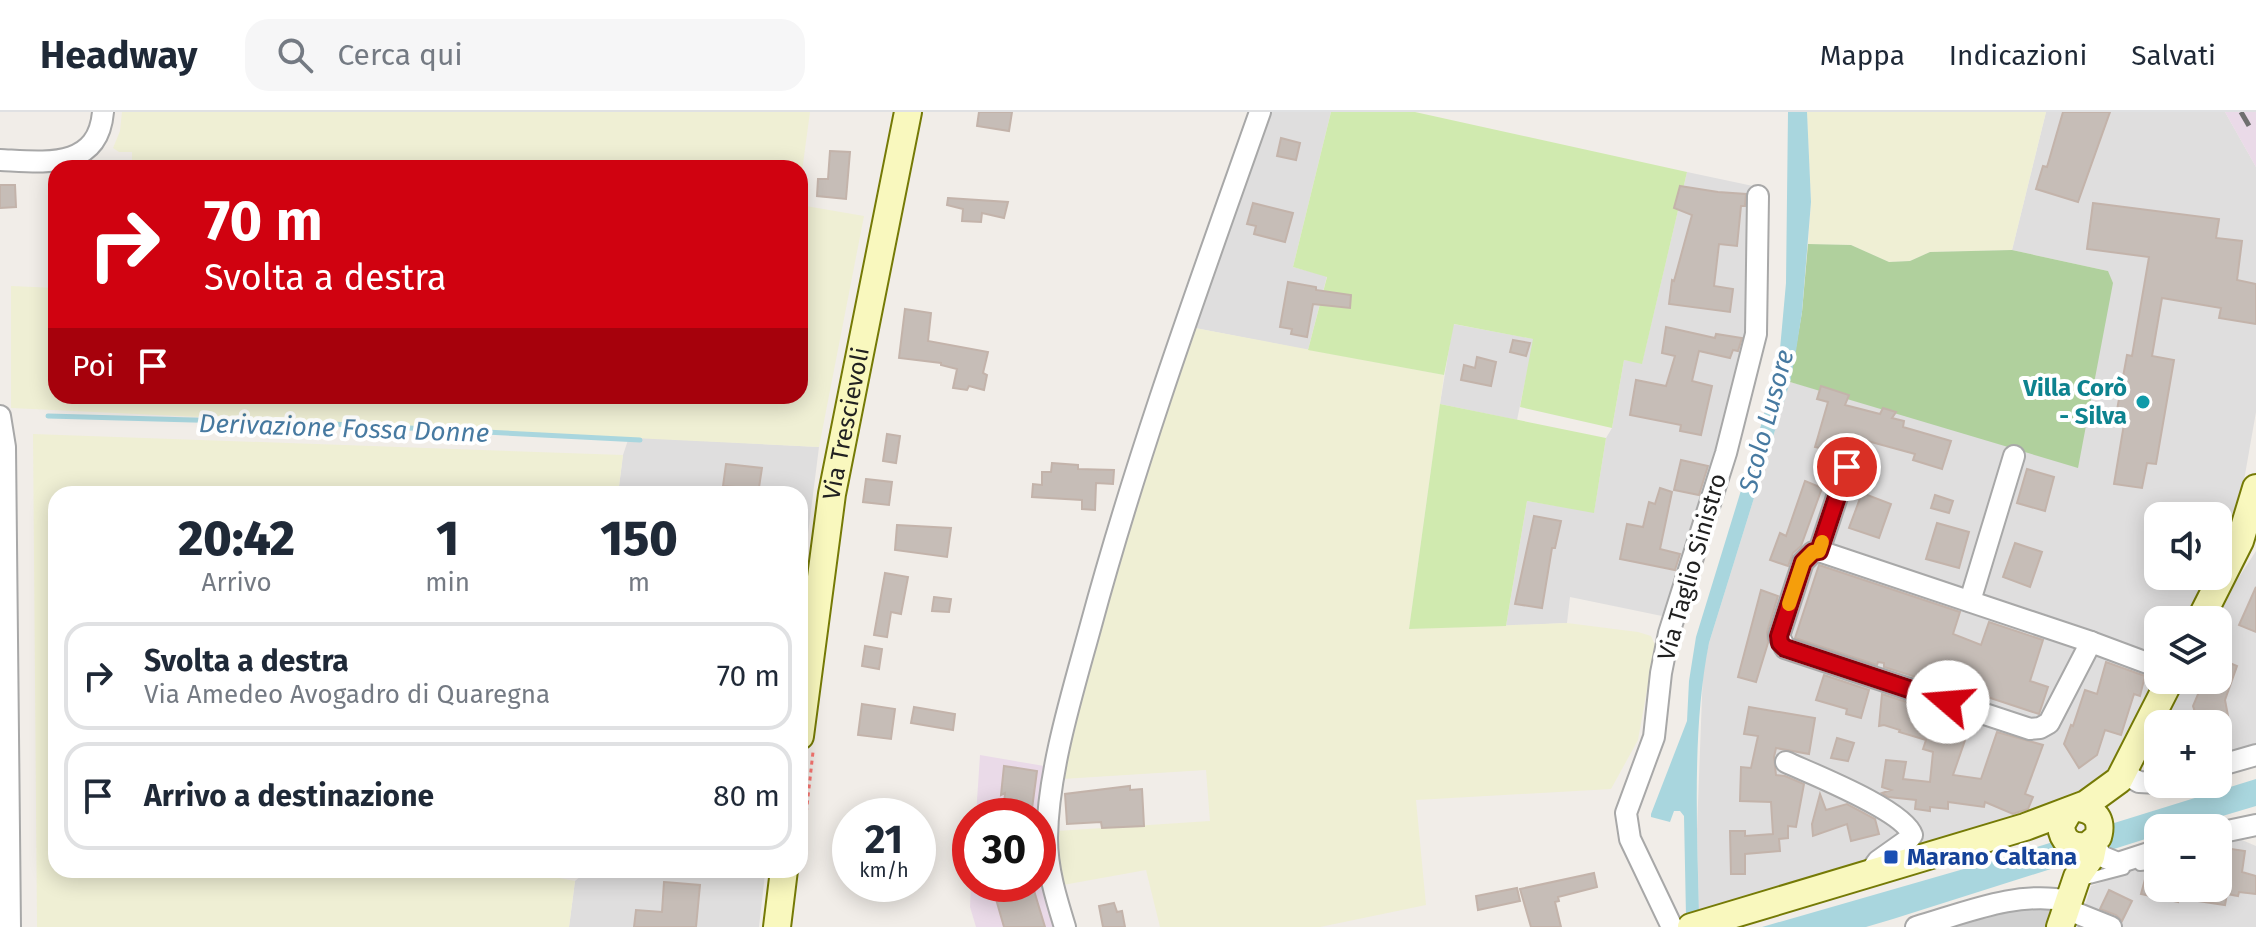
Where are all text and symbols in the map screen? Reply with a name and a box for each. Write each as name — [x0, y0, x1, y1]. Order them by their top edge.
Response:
search box — [245, 19, 805, 91]
text: Headway — [40, 32, 197, 78]
icon: search — [273, 33, 317, 77]
text: Cerca qui — [337, 37, 463, 73]
text: Mappa — [1820, 39, 1905, 72]
text: Indicazioni — [1949, 39, 2087, 72]
text: Salvati — [2131, 39, 2216, 72]
text: 70 m — [204, 188, 323, 255]
icon: right — [72, 192, 176, 296]
text: Svolta a destra — [204, 256, 447, 300]
icon: arrive — [131, 344, 175, 388]
street label: Via Trescievoli — [817, 345, 875, 502]
water label: Scolo Lusore — [1732, 346, 1800, 497]
text: Poi — [72, 348, 115, 384]
place label: Villa Corò - Silva — [2022, 374, 2127, 430]
marker: Villa Corò - Silva — [2134, 393, 2152, 411]
water label: Derivazione Fossa Donne — [198, 408, 490, 449]
pin — [1813, 433, 1881, 501]
icon: arrive — [1825, 445, 1869, 489]
street label: Via Taglio Sinistro — [1652, 470, 1732, 664]
map controls — [2144, 502, 2232, 902]
button: sound — [2144, 502, 2232, 590]
text: 20:42 — [178, 510, 295, 568]
text: 1 — [436, 510, 459, 568]
text: 150 — [600, 510, 678, 568]
text: Arrivo — [201, 567, 272, 598]
text: min — [425, 567, 470, 598]
text: m — [628, 567, 650, 598]
button: layers — [2144, 606, 2232, 694]
text: Svolta a destra — [144, 643, 349, 679]
icon: right — [76, 654, 120, 698]
text: 70 m — [717, 658, 780, 694]
position arrow — [1906, 660, 1990, 744]
text: Via Amedeo Avogadro di Quaregna — [144, 679, 550, 710]
button: + — [2144, 710, 2232, 798]
icon: arrive — [76, 774, 120, 818]
text: Arrivo a destinazione — [144, 778, 434, 814]
text: 80 m — [713, 778, 780, 814]
speed limit sign: 30 — [952, 798, 1056, 902]
button: − — [2144, 814, 2232, 902]
text: 21 — [865, 816, 903, 864]
place label: Marano Caltana — [1907, 843, 2077, 871]
marker: Marano Caltana — [1882, 848, 1900, 866]
text: km/h — [859, 858, 909, 882]

